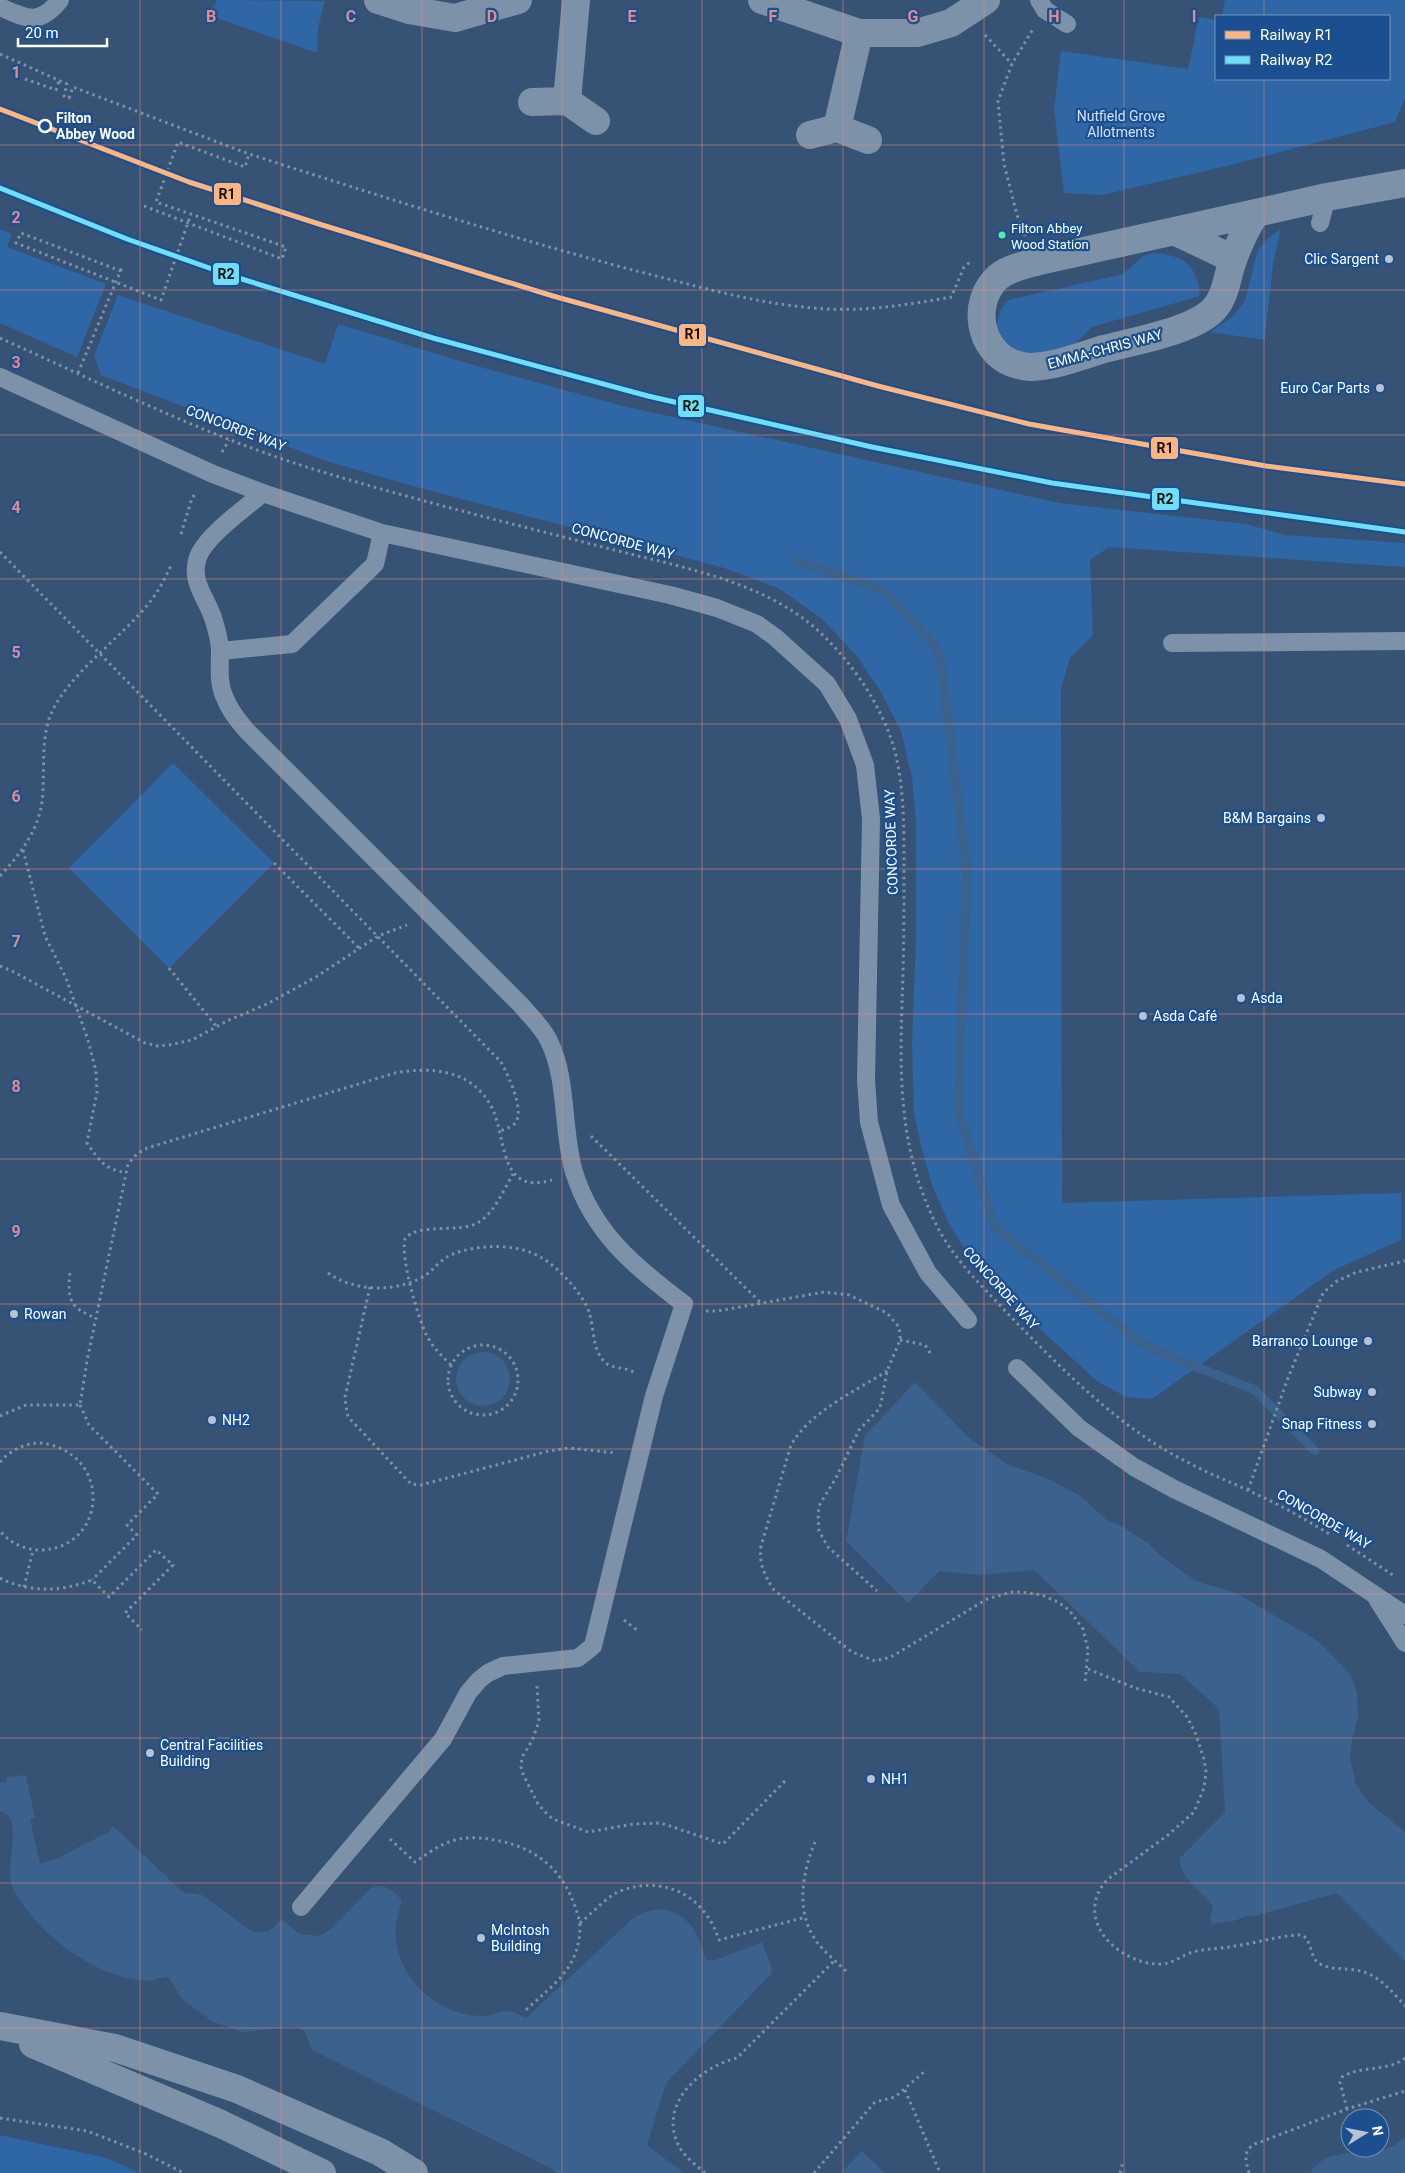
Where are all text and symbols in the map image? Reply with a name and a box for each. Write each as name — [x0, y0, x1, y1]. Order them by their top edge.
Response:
text: B — [206, 7, 216, 26]
text: C — [346, 7, 356, 26]
text: D — [487, 7, 497, 26]
text: E — [628, 7, 637, 26]
text: F — [769, 7, 778, 26]
text: G — [908, 7, 919, 26]
text: H — [1048, 7, 1060, 26]
text: I — [1192, 7, 1196, 26]
scale bar — [18, 15, 106, 47]
legend — [1215, 15, 1390, 80]
text: 20 m — [25, 24, 59, 42]
text: Railway R1 — [1260, 26, 1333, 44]
text: Railway R2 — [1260, 51, 1333, 69]
text: 1 — [11, 63, 21, 82]
park label: Nutfield Grove Allotments — [1077, 108, 1165, 140]
place label: Filton Abbey Wood — [56, 110, 135, 142]
marker: Filton Abbey Wood — [38, 119, 52, 133]
line badge: R1 — [213, 182, 242, 206]
text: R1 — [218, 186, 236, 202]
text: 2 — [11, 208, 21, 227]
place label: Filton Abbey Wood Station — [1011, 221, 1089, 252]
marker: Filton Abbey Wood Station — [997, 230, 1007, 240]
place label: Clic Sargent — [1304, 251, 1379, 267]
marker: Clic Sargent — [1383, 253, 1395, 265]
line badge: R2 — [212, 262, 240, 286]
text: R2 — [217, 266, 235, 282]
line badge: R1 — [678, 323, 707, 347]
text: R1 — [684, 326, 702, 342]
street label: EMMA-CHRIS WAY — [1046, 326, 1165, 372]
text: 3 — [11, 353, 21, 372]
place label: Euro Car Parts — [1280, 380, 1370, 396]
marker: Euro Car Parts — [1374, 382, 1386, 394]
line badge: R2 — [677, 394, 705, 418]
text: R2 — [682, 398, 700, 414]
street label: CONCORDE WAY — [184, 402, 289, 455]
line badge: R1 — [1150, 436, 1179, 460]
text: R1 — [1156, 440, 1174, 456]
line badge: R2 — [1151, 487, 1180, 511]
text: R2 — [1156, 491, 1174, 507]
text: 4 — [11, 498, 21, 517]
street label: CONCORDE WAY — [570, 520, 677, 563]
text: 5 — [11, 643, 21, 662]
text: 6 — [11, 787, 21, 806]
street label: CONCORDE WAY — [881, 788, 901, 895]
place label: B&M Bargains — [1223, 810, 1311, 826]
marker: B&M Bargains — [1315, 812, 1327, 824]
text: 7 — [11, 932, 21, 951]
place label: Asda — [1251, 990, 1283, 1006]
marker: Asda — [1235, 992, 1247, 1004]
place label: Asda Café — [1153, 1008, 1217, 1024]
marker: Asda Café — [1137, 1010, 1149, 1022]
text: 8 — [11, 1077, 21, 1096]
text: 9 — [11, 1222, 21, 1241]
street label: CONCORDE WAY — [960, 1243, 1043, 1333]
place label: Rowan — [24, 1306, 66, 1322]
marker: Rowan — [8, 1308, 20, 1320]
place label: Barranco Lounge — [1252, 1333, 1358, 1349]
marker: Barranco Lounge — [1362, 1335, 1374, 1347]
place label: Subway — [1313, 1384, 1362, 1400]
marker: Subway — [1366, 1386, 1378, 1398]
place label: NH2 — [222, 1412, 250, 1428]
marker: NH2 — [206, 1414, 218, 1426]
place label: Snap Fitness — [1282, 1416, 1362, 1432]
marker: Snap Fitness — [1366, 1418, 1378, 1430]
street label: CONCORDE WAY — [1274, 1486, 1374, 1553]
place label: Central Facilities Building — [160, 1737, 263, 1769]
marker: Central Facilities Building — [144, 1747, 156, 1759]
place label: NH1 — [881, 1771, 909, 1787]
marker: NH1 — [865, 1773, 877, 1785]
place label: McIntosh Building — [491, 1922, 549, 1954]
marker: McIntosh Building — [475, 1932, 487, 1944]
north arrow — [1340, 2108, 1390, 2158]
text: N — [1369, 2124, 1387, 2137]

